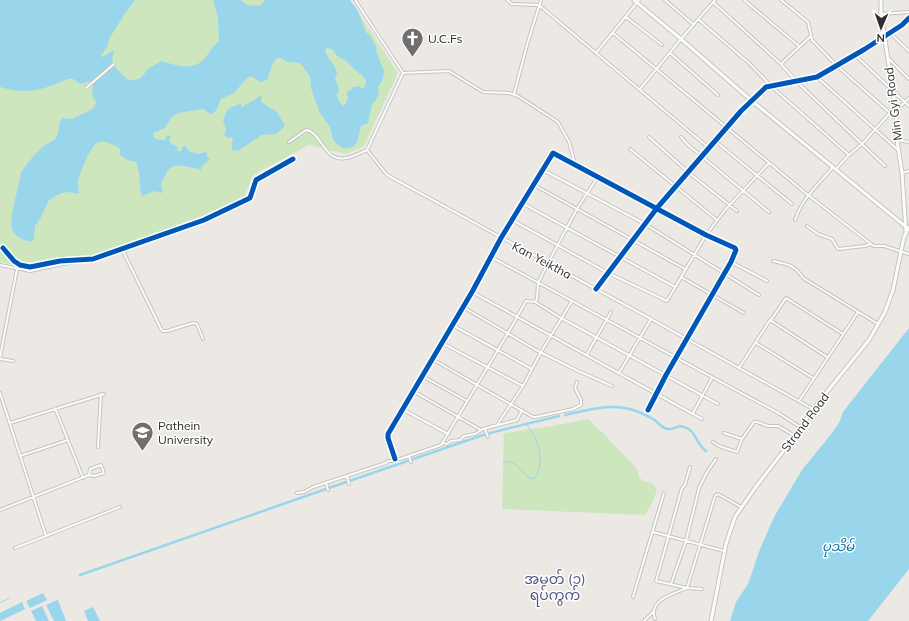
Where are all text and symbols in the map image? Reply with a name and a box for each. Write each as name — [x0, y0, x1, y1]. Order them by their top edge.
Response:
north arrow — [861, 8, 901, 48]
church icon: U.C.Fs — [400, 25, 426, 58]
place label: U.C.Fs — [428, 31, 462, 46]
text: N — [876, 31, 885, 45]
street label: Min Gyi Road — [881, 66, 905, 142]
street label: Kan Yeiktha — [510, 238, 574, 282]
street label: Strand Road — [778, 390, 832, 454]
place label: Pathein University — [158, 418, 214, 447]
school or university icon: Pathein University — [129, 419, 155, 452]
water label: ပုသိမ် — [822, 537, 856, 558]
district label: အမှတ် (၁) ရပ်ကွက် — [524, 569, 586, 607]

